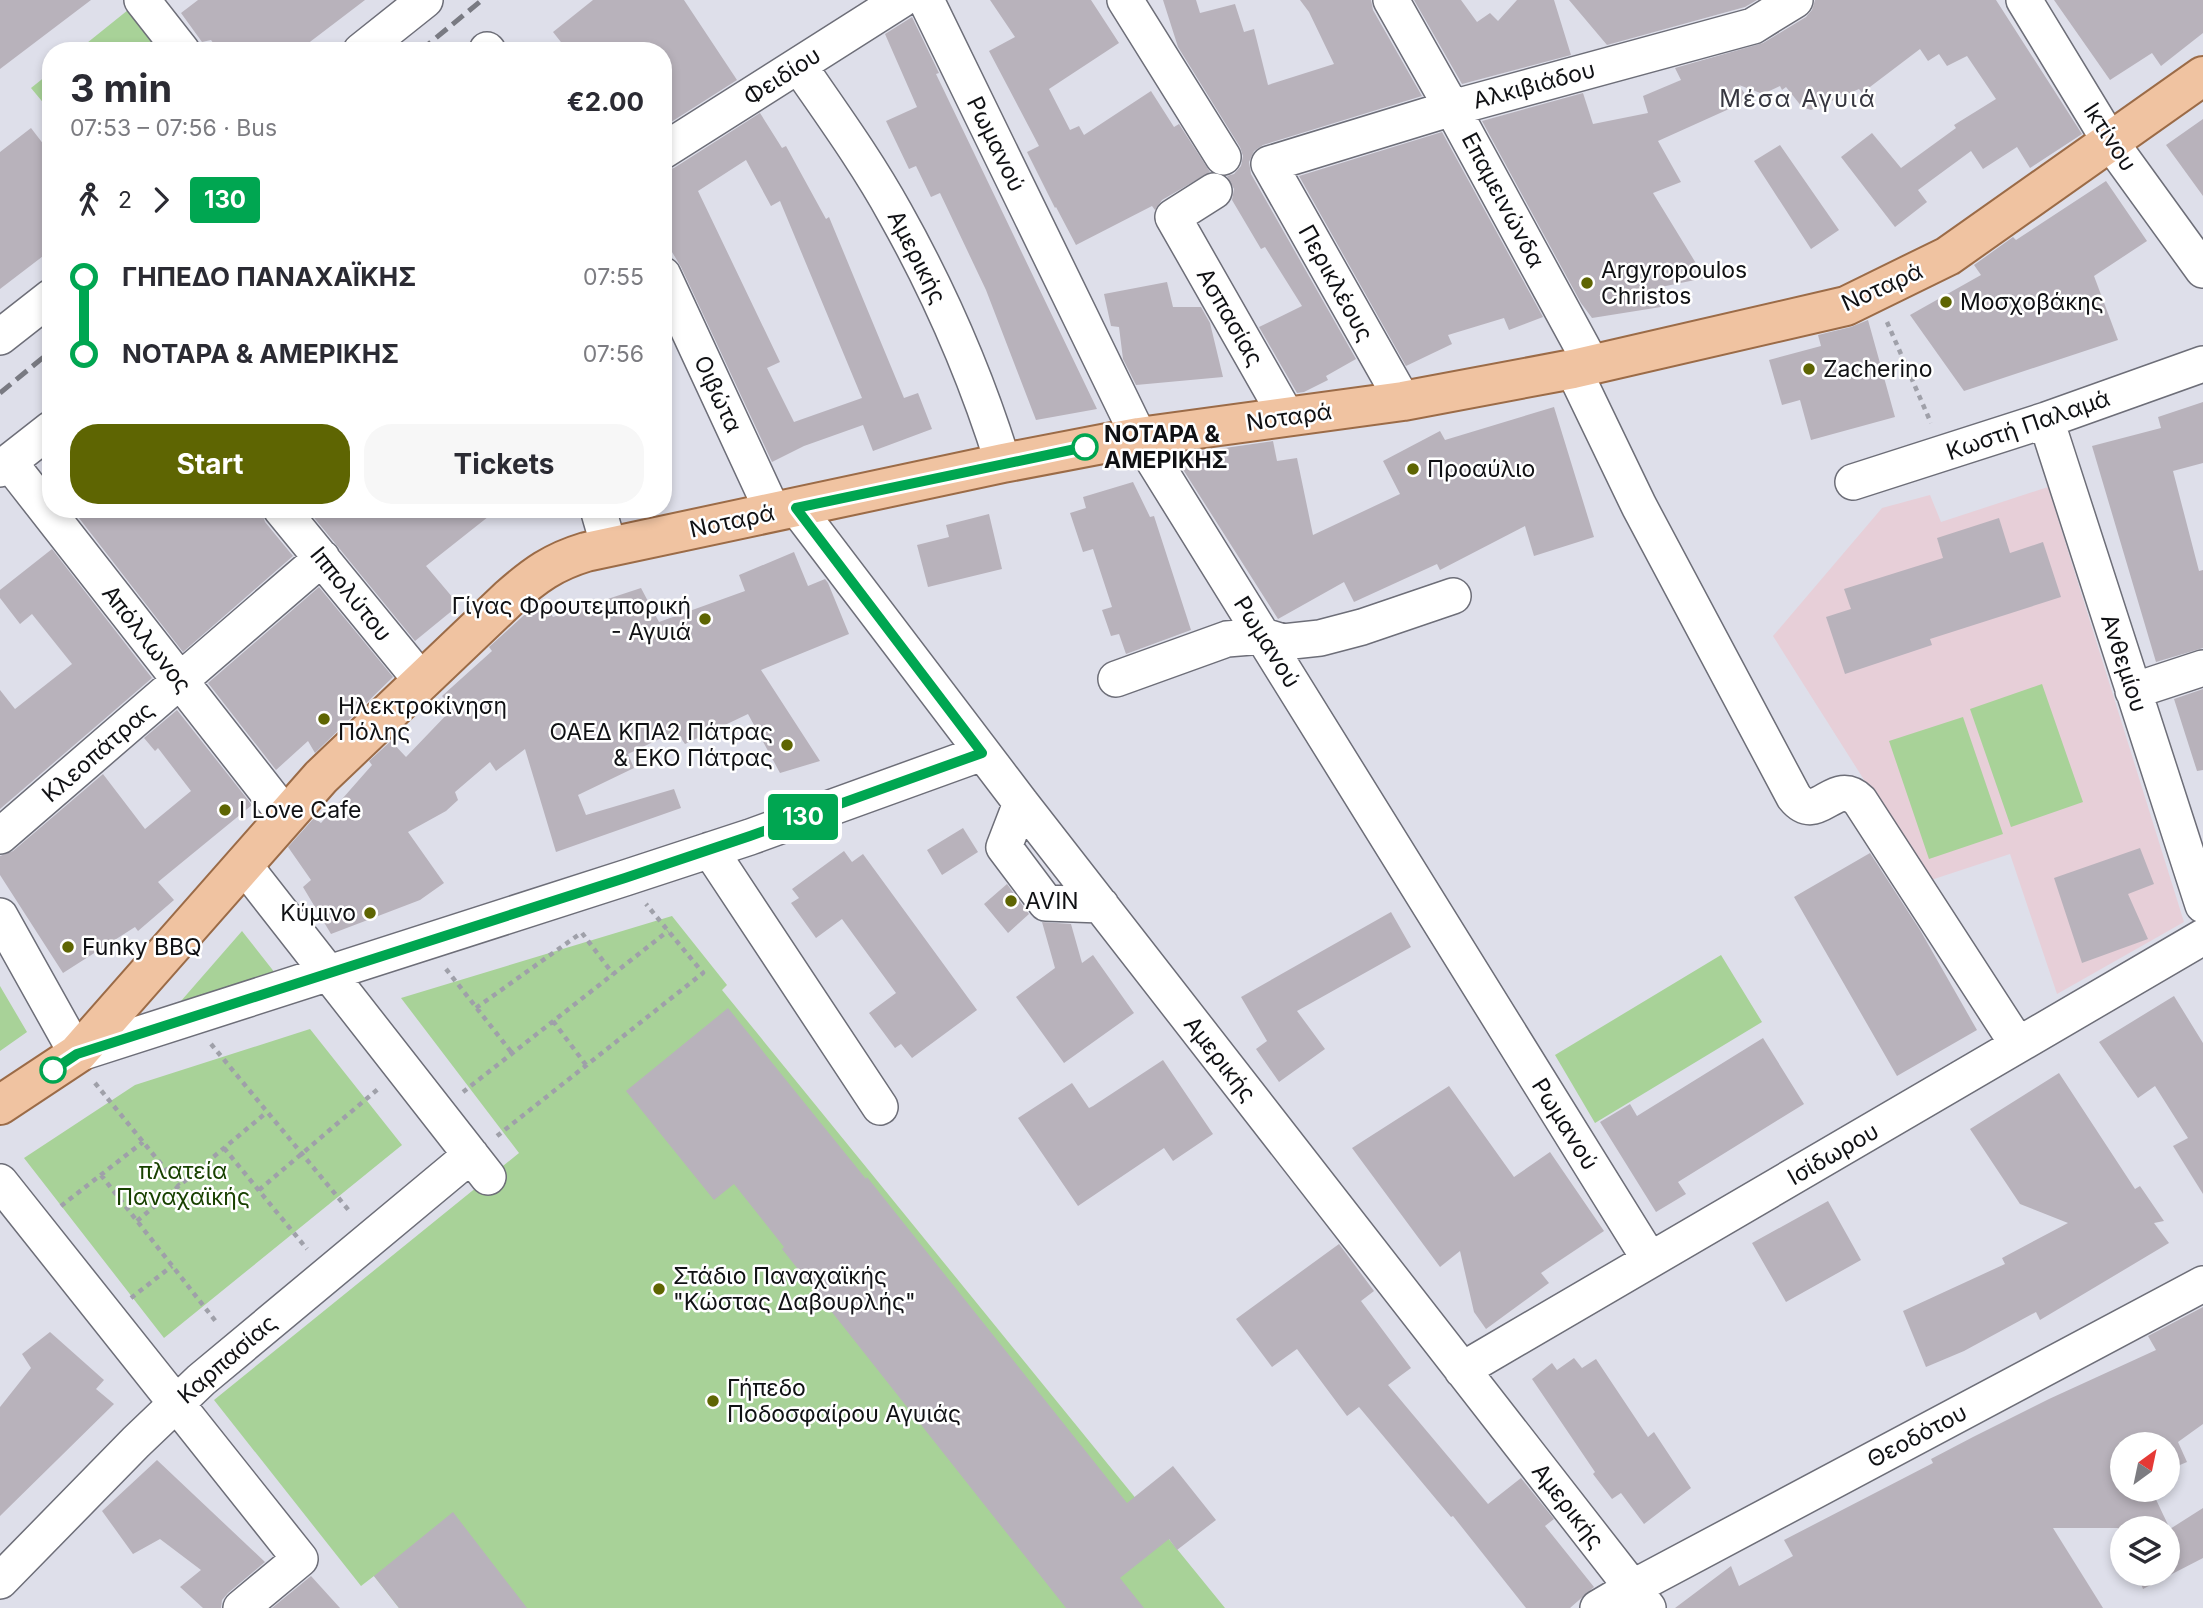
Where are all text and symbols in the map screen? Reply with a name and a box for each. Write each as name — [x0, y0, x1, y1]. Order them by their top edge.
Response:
street label: Φειδίου — [738, 41, 826, 111]
street label: Αλκιβιάδου — [1470, 55, 1598, 115]
text: 3 min — [70, 65, 172, 111]
district label: Μέσα Αγυιά — [1719, 84, 1877, 113]
text: €2.00 — [567, 86, 644, 117]
street label: Ρωμανού — [961, 92, 1031, 196]
street label: Ικτίνου — [2078, 98, 2142, 176]
text: 07:53 – 07:56 · Bus — [70, 114, 277, 142]
street label: Επαμεινώνδα — [1456, 128, 1550, 272]
icon: walk — [70, 181, 108, 219]
icon: forward — [142, 181, 180, 219]
text: 130 — [204, 185, 246, 214]
text: 2 — [118, 186, 132, 214]
street label: Αμερικής — [882, 206, 952, 308]
street label: Περικλέους — [1293, 220, 1379, 346]
place label: Argyropoulos Christos — [1601, 256, 1747, 310]
street label: Νοταρά — [1837, 257, 1927, 317]
text: ΓΗΠΕΔΟ ΠΑΝΑΧΑΪΚΗΣ — [122, 261, 416, 292]
text: 07:55 — [583, 263, 644, 291]
street label: Ασπασίας — [1191, 263, 1269, 371]
marker: Argyropoulos Christos — [1579, 275, 1595, 291]
place label: Μοσχοβάκης — [1960, 288, 2104, 316]
marker: Μοσχοβάκης — [1938, 294, 1954, 310]
text: ΝΟΤΑΡΑ & ΑΜΕΡΙΚΗΣ — [122, 338, 399, 369]
text: 07:56 — [583, 340, 644, 368]
street label: Οιβώτα — [688, 351, 748, 437]
place label: Zacherino — [1823, 355, 1933, 383]
marker: Zacherino — [1801, 361, 1817, 377]
street label: Κωστή Παλαμά — [1943, 384, 2113, 466]
street label: Νοταρά — [1244, 397, 1334, 437]
place label: ΝΟΤΑΡΑ & ΑΜΕΡΙΚΗΣ — [1104, 420, 1228, 474]
button: Start — [70, 424, 350, 504]
button: Tickets — [364, 424, 644, 504]
marker: ΝΟΤΑΡΑ & ΑΜΕΡΙΚΗΣ — [1072, 434, 1098, 460]
place label: Προαύλιο — [1427, 455, 1535, 483]
marker: Προαύλιο — [1405, 461, 1421, 477]
street label: Νοταρά — [687, 498, 777, 544]
street label: Ιππολύτου — [304, 541, 398, 647]
street label: Απόλλωνος — [96, 580, 198, 698]
street label: Ρωμανού — [1228, 591, 1306, 693]
place label: Γίγας Φρουτεμπορική - Αγυιά — [452, 592, 691, 646]
street label: Ανθεμίου — [2095, 610, 2153, 716]
marker: Γίγας Φρουτεμπορική - Αγυιά — [697, 611, 713, 627]
place label: Ηλεκτροκίνηση Πόλης — [338, 692, 507, 746]
street label: Κλεοπάτρας — [36, 696, 160, 808]
marker: Ηλεκτροκίνηση Πόλης — [316, 711, 332, 727]
place label: ΟΑΕΔ ΚΠΑ2 Πάτρας & ΕΚΟ Πάτρας — [550, 718, 773, 772]
marker: ΟΑΕΔ ΚΠΑ2 Πάτρας & ΕΚΟ Πάτρας — [779, 737, 795, 753]
line badge: 130 — [763, 794, 843, 840]
place label: I Love Cafe — [239, 796, 361, 824]
marker: I Love Cafe — [217, 802, 233, 818]
text: 130 — [782, 802, 824, 831]
place label: AVIN — [1025, 887, 1079, 915]
marker: AVIN — [1003, 893, 1019, 909]
place label: Κύμινο — [280, 899, 356, 927]
marker: Κύμινο — [362, 905, 378, 921]
place label: Funky BBQ — [82, 933, 202, 961]
marker: Funky BBQ — [60, 939, 76, 955]
street label: Αμερικής — [1178, 1011, 1262, 1107]
unlabelled marker — [40, 1057, 66, 1083]
street label: Ρωμανού — [1526, 1073, 1604, 1175]
street label: Ισίδωρου — [1783, 1117, 1883, 1191]
park label: πλατεία Παναχαϊκής — [116, 1157, 250, 1211]
place label: Στάδιο Παναχαϊκής "Κώστας Δαβουρλής" — [673, 1262, 916, 1316]
marker: Στάδιο Παναχαϊκής "Κώστας Δαβουρλής" — [651, 1281, 667, 1297]
street label: Καρπασίας — [172, 1308, 282, 1410]
place label: Γήπεδο Ποδοσφαίρου Αγυιάς — [727, 1374, 961, 1428]
marker: Γήπεδο Ποδοσφαίρου Αγυιάς — [705, 1393, 721, 1409]
street label: Θεοδότου — [1862, 1398, 1972, 1474]
north arrow — [2110, 1432, 2180, 1502]
map controls — [2110, 1432, 2180, 1586]
street label: Αμερικής — [1526, 1458, 1610, 1554]
button: layers — [2110, 1516, 2180, 1586]

